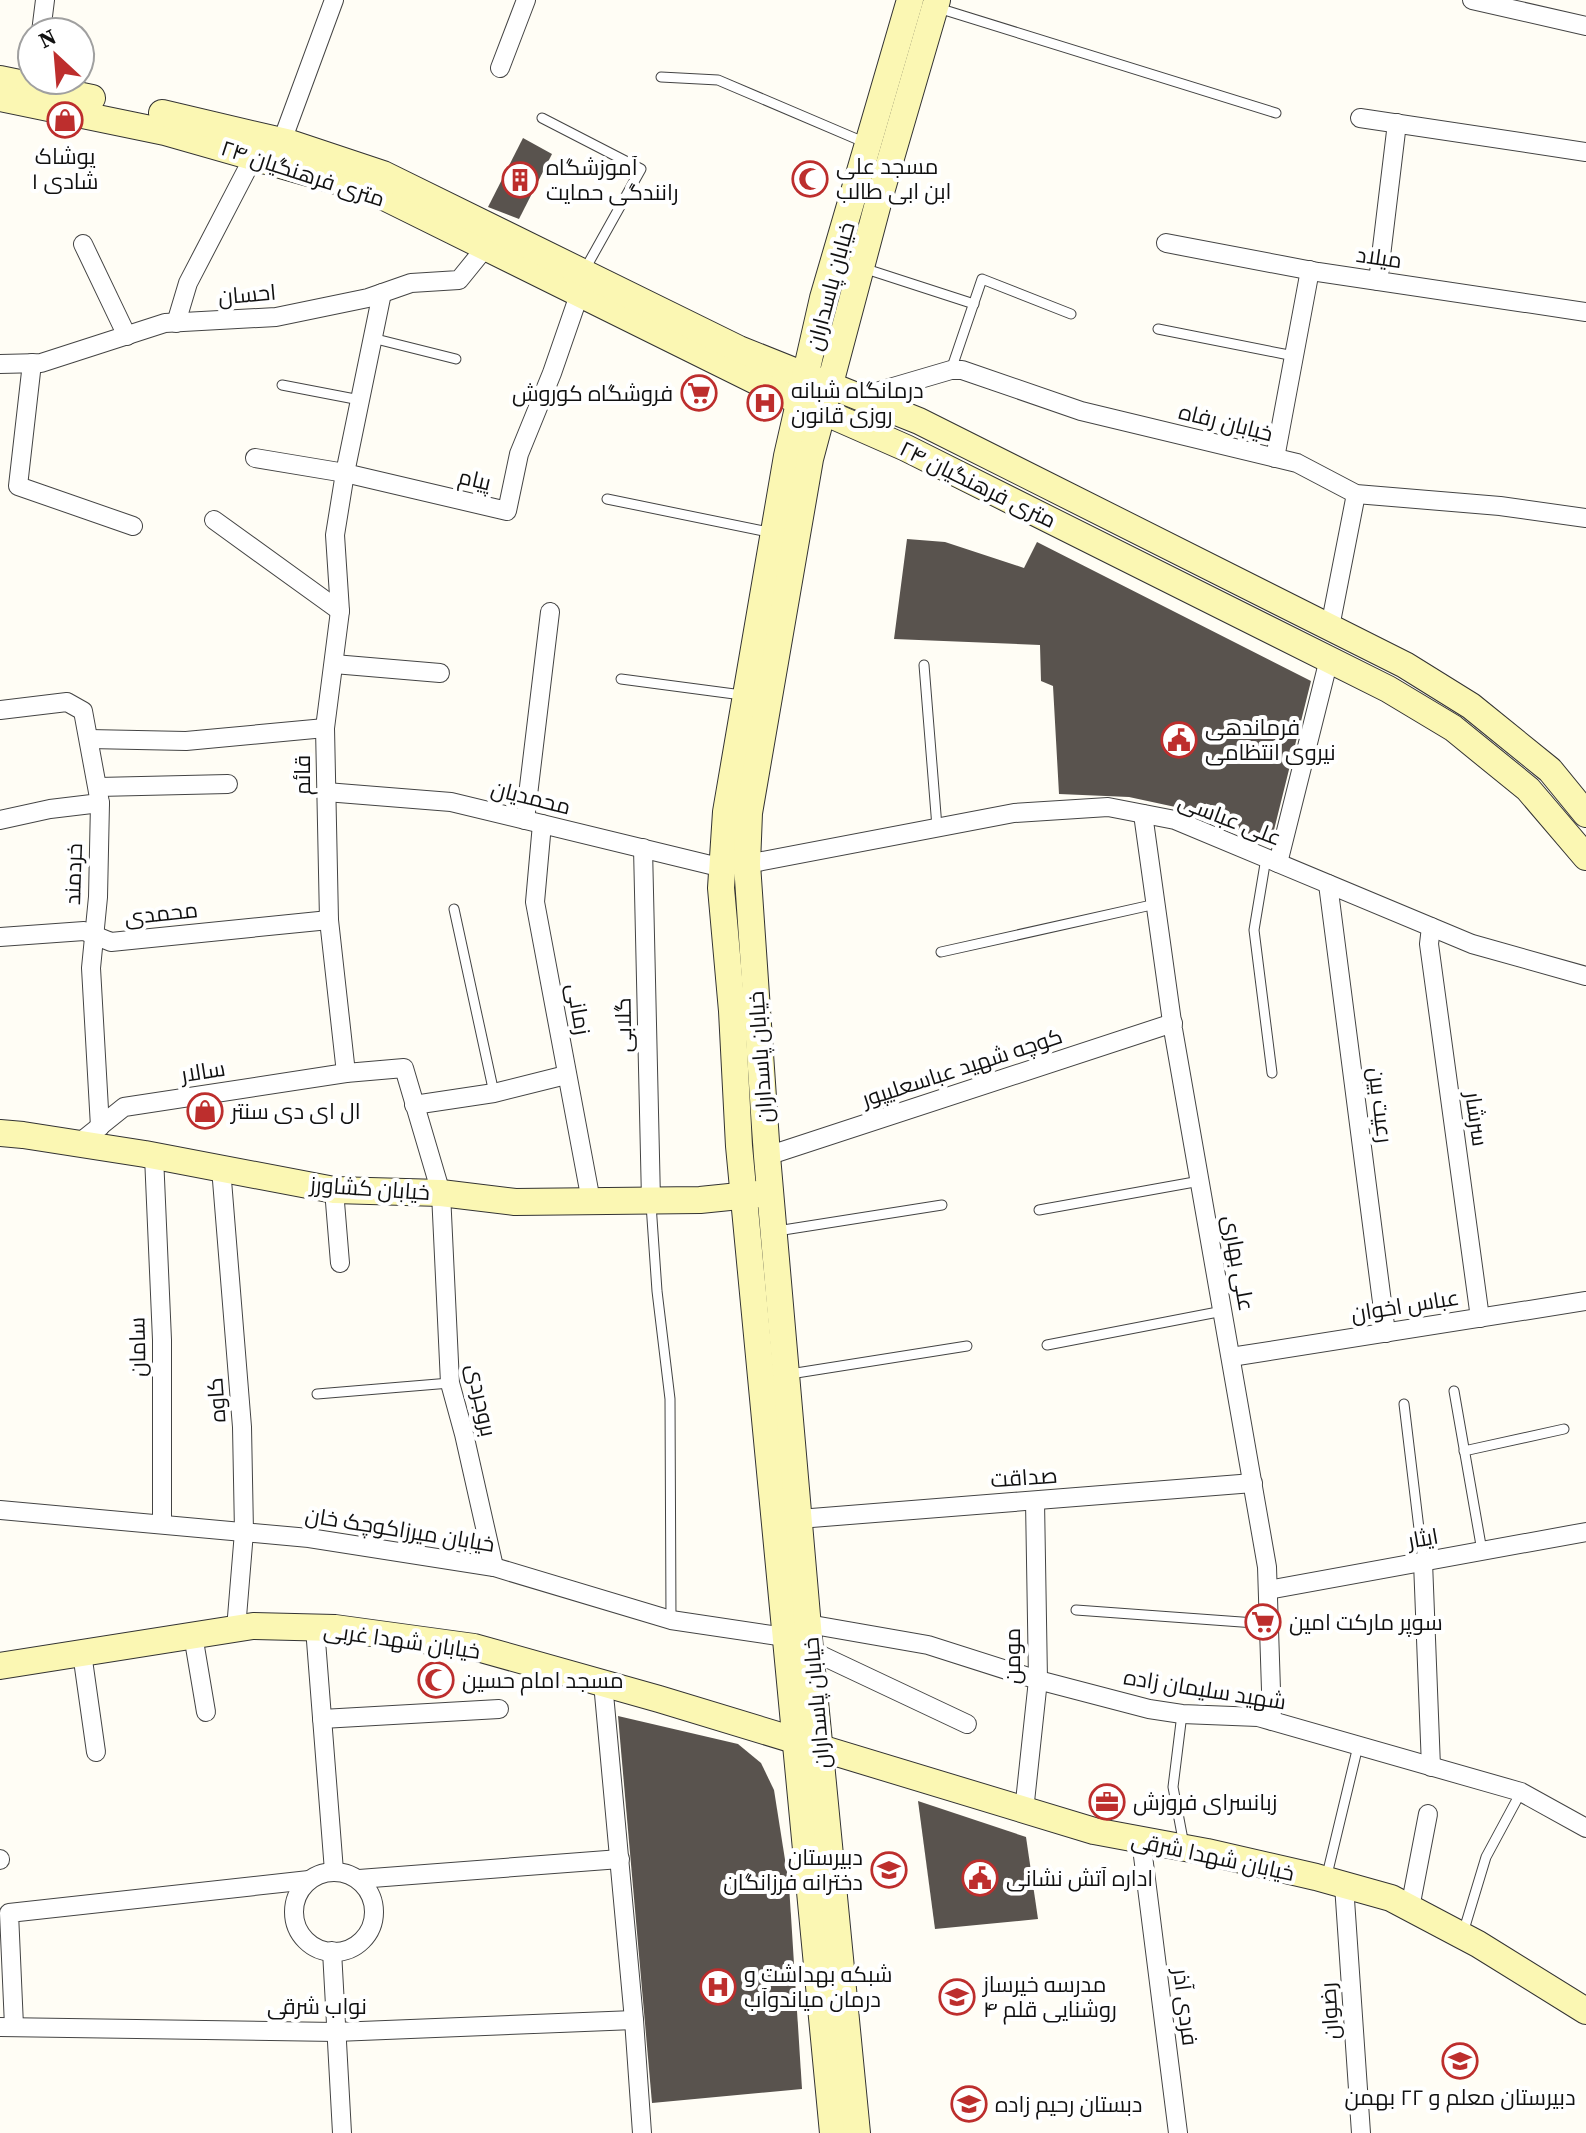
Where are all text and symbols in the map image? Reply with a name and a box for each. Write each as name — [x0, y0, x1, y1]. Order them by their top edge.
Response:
north arrow — [16, 16, 96, 96]
text: N — [33, 21, 61, 55]
shop icon: پوشاک شادی ۱ — [46, 101, 84, 139]
street label: ۲۴ متری فرهنگیان — [217, 132, 389, 214]
place label: پوشاک شادی ۱ — [32, 141, 98, 196]
place label: مسجد علی ابن ابی طالب — [836, 151, 952, 206]
place label: آموزشگاه رانندگی حمایت — [546, 152, 679, 207]
mosque icon: مسجد علی ابن ابی طالب — [791, 160, 829, 198]
building icon: آموزشگاه رانندگی حمایت — [501, 161, 539, 199]
street label: خیابان پاسداران — [798, 218, 862, 354]
street label: میلاد — [1354, 239, 1404, 275]
street label: احسان — [217, 277, 277, 311]
supermarket icon: فروشگاه کوروش — [680, 374, 718, 412]
place label: درمانگاه شبانه روزی قانون — [791, 375, 924, 430]
place label: فروشگاه کوروش — [512, 378, 673, 408]
hospital icon: درمانگاه شبانه روزی قانون — [746, 384, 784, 422]
street label: خیابان رفاه — [1176, 396, 1276, 448]
street label: ۲۴ متری فرهنگیان — [895, 433, 1061, 535]
street label: پیام — [456, 461, 494, 498]
place label: فرماندهی نیروی انتظامی — [1205, 712, 1336, 767]
public building icon: فرماندهی نیروی انتظامی — [1160, 721, 1198, 759]
street label: قائم — [287, 755, 318, 795]
street label: محمدیان — [488, 773, 574, 821]
street label: علی عباسی — [1174, 786, 1286, 852]
street label: خردمند — [57, 843, 89, 905]
street label: محمدی — [123, 894, 199, 932]
street label: زمانی — [560, 981, 598, 1037]
street label: خیابان پاسداران — [740, 990, 780, 1124]
street label: گلابی — [608, 997, 638, 1053]
street label: کوچه شهید عباسعلیپور — [856, 1020, 1066, 1114]
street label: سالار — [177, 1053, 227, 1090]
street label: رعیت بین — [1361, 1065, 1401, 1145]
street label: سرشار — [1458, 1088, 1496, 1148]
shop icon: ال ای دی سنتر — [186, 1092, 224, 1130]
place label: ال ای دی سنتر — [229, 1096, 361, 1126]
street label: خیابان کشاورز — [307, 1169, 431, 1207]
street label: علی بهاری — [1216, 1213, 1262, 1313]
street label: عباس اخوان — [1349, 1282, 1461, 1328]
street label: سامان — [121, 1317, 153, 1377]
street label: بروجردی — [460, 1361, 504, 1439]
street label: کاوه — [199, 1376, 233, 1424]
street label: صداقت — [990, 1460, 1058, 1494]
street label: خیابان میرزاکوچک خان — [303, 1499, 497, 1559]
street label: ایثار — [1403, 1521, 1441, 1556]
supermarket icon: سوپر مارکت امین — [1244, 1603, 1282, 1641]
place label: سوپر مارکت امین — [1289, 1607, 1443, 1637]
street label: خیابان شهدا غربی — [322, 1614, 482, 1666]
street label: مومن — [997, 1628, 1027, 1684]
street label: خیابان پاسداران — [795, 1636, 837, 1770]
mosque icon: مسجد امام حسین — [417, 1661, 455, 1699]
street label: شهید سلیمان زاده — [1122, 1661, 1288, 1717]
place label: مسجد امام حسین — [462, 1665, 624, 1696]
office icon: زبانسرای فروزش — [1088, 1783, 1126, 1821]
place label: زبانسرای فروزش — [1133, 1787, 1277, 1817]
street label: خیابان شهدا شرقی — [1129, 1824, 1297, 1888]
place label: دبیرستان دخترانه فرزانگان — [723, 1842, 863, 1897]
school or university icon: دبیرستان دخترانه فرزانگان — [870, 1851, 908, 1889]
public building icon: اداره آتش نشانی — [961, 1859, 999, 1897]
place label: اداره آتش نشانی — [1006, 1863, 1153, 1893]
place label: شبکه بهداشت و درمان میاندوآب — [744, 1959, 892, 2014]
street label: فردی آذر — [1166, 1965, 1206, 2047]
hospital icon: شبکه بهداشت و درمان میاندوآب — [699, 1968, 737, 2006]
place label: مدرسه خیرساز روشنایی قلم ۴ — [981, 1969, 1117, 2025]
school or university icon: مدرسه خیرساز روشنایی قلم ۴ — [938, 1978, 976, 2016]
street label: رضوان — [1312, 1981, 1346, 2041]
street label: نواب شرقی — [267, 1991, 367, 2021]
school or university icon: دبیرستان معلم و ۲۲ بهمن — [1441, 2042, 1479, 2080]
place label: دبیرستان معلم و ۲۲ بهمن — [1344, 2082, 1576, 2113]
school or university icon: دبستان رحیم زاده — [950, 2085, 988, 2123]
place label: دبستان رحیم زاده — [995, 2089, 1142, 2120]

